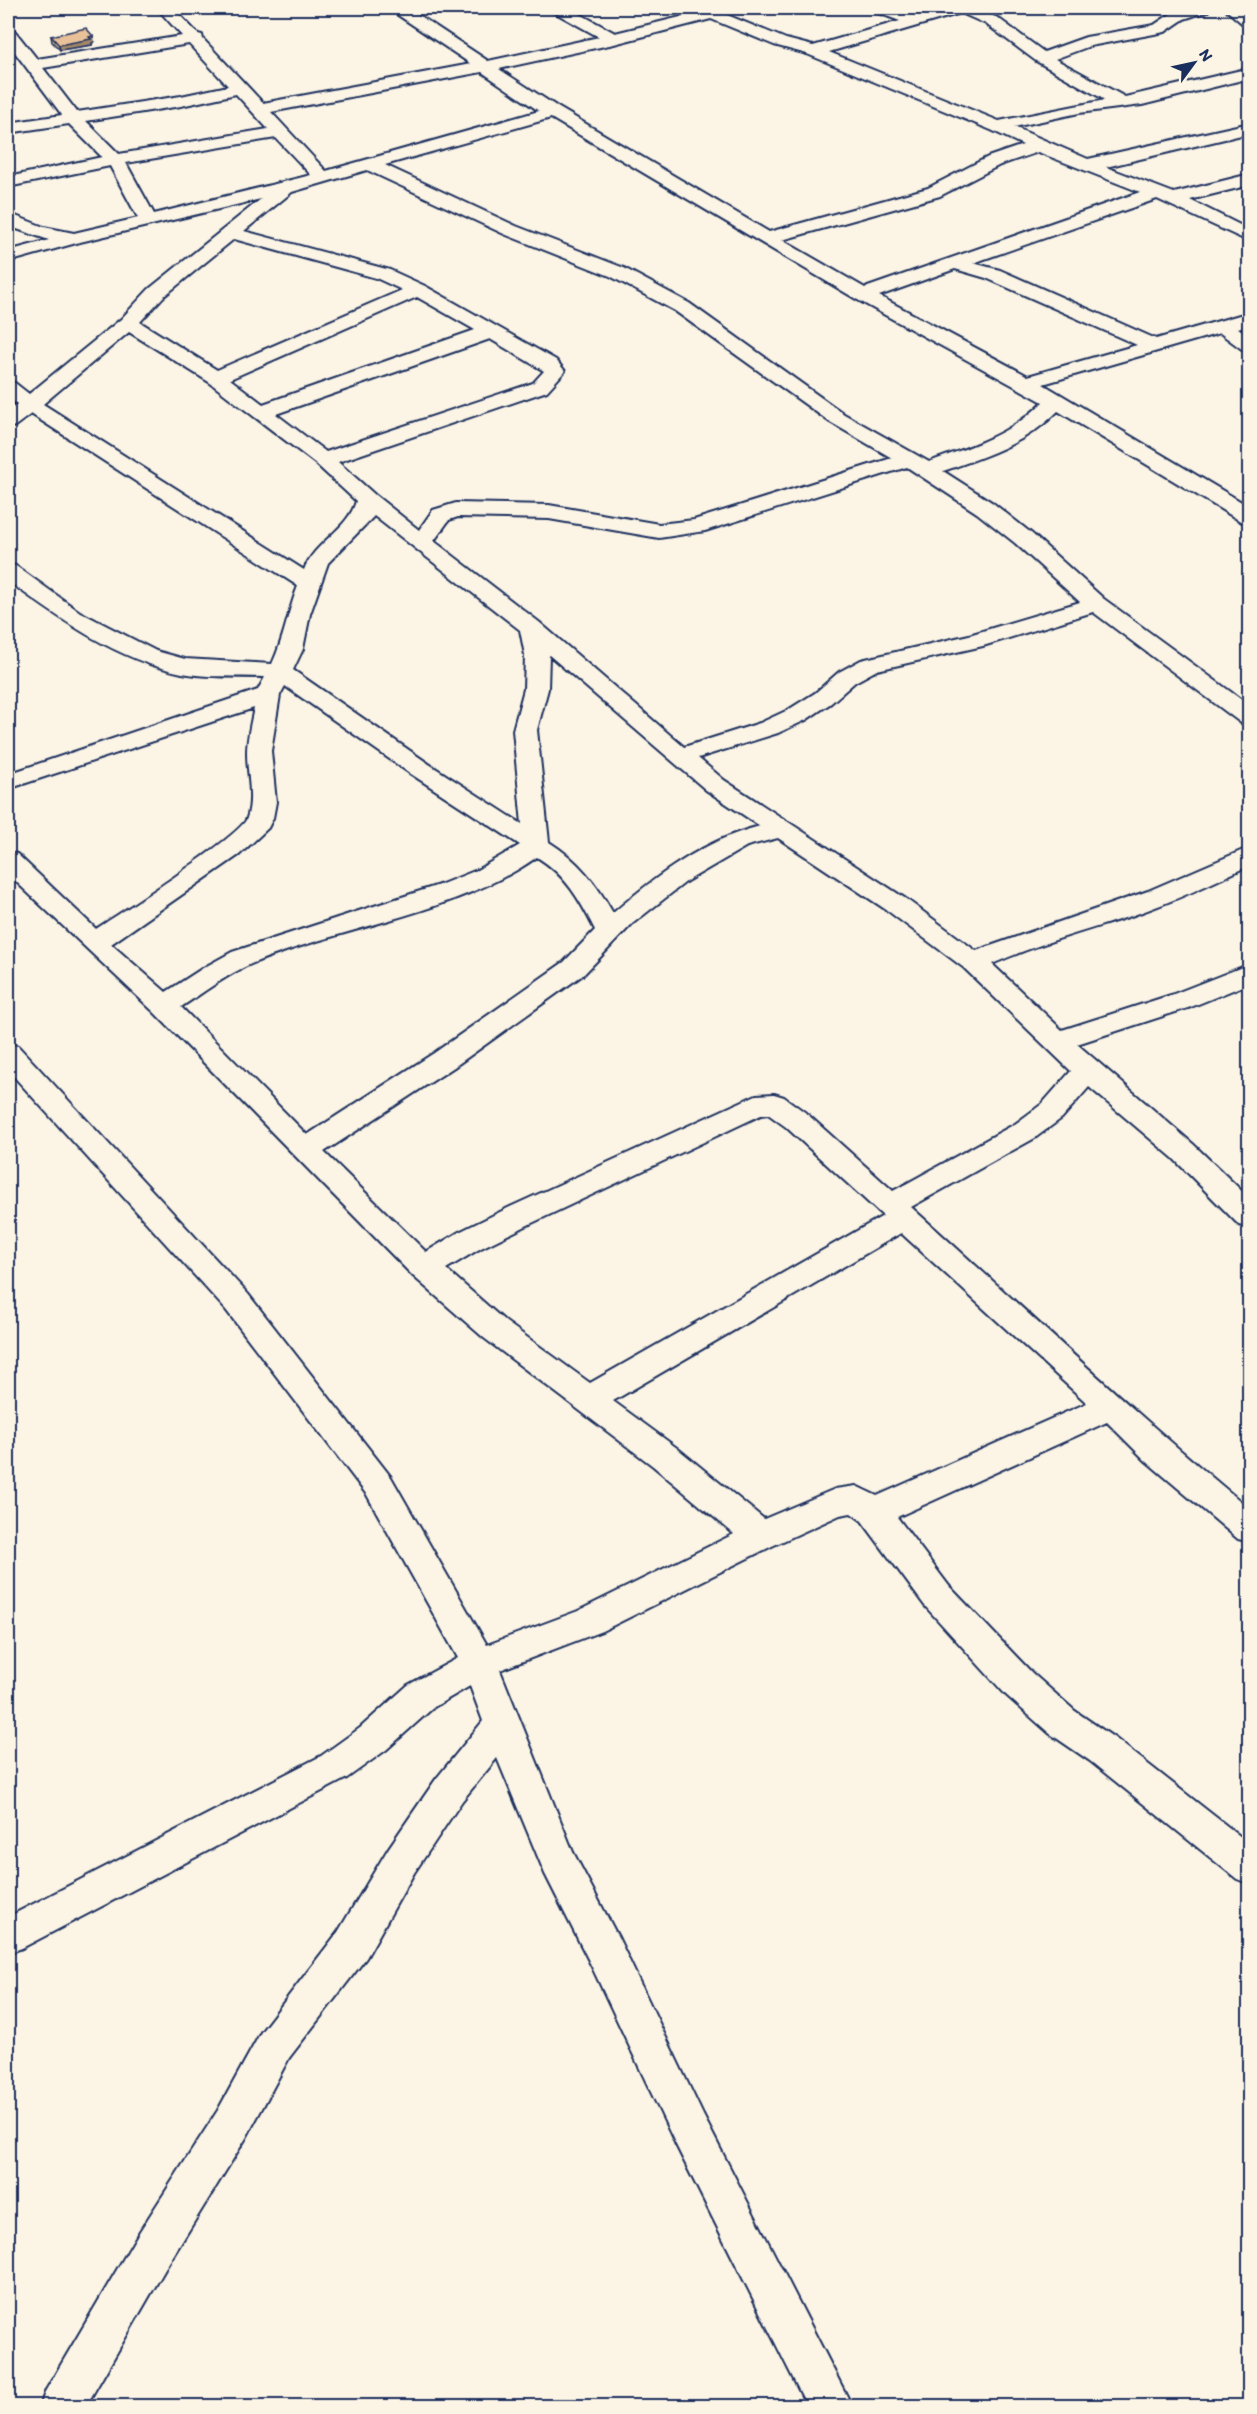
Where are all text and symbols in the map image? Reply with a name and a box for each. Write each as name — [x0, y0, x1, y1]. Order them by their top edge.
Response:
north arrow — [1164, 33, 1224, 93]
text: N — [1195, 45, 1217, 65]

